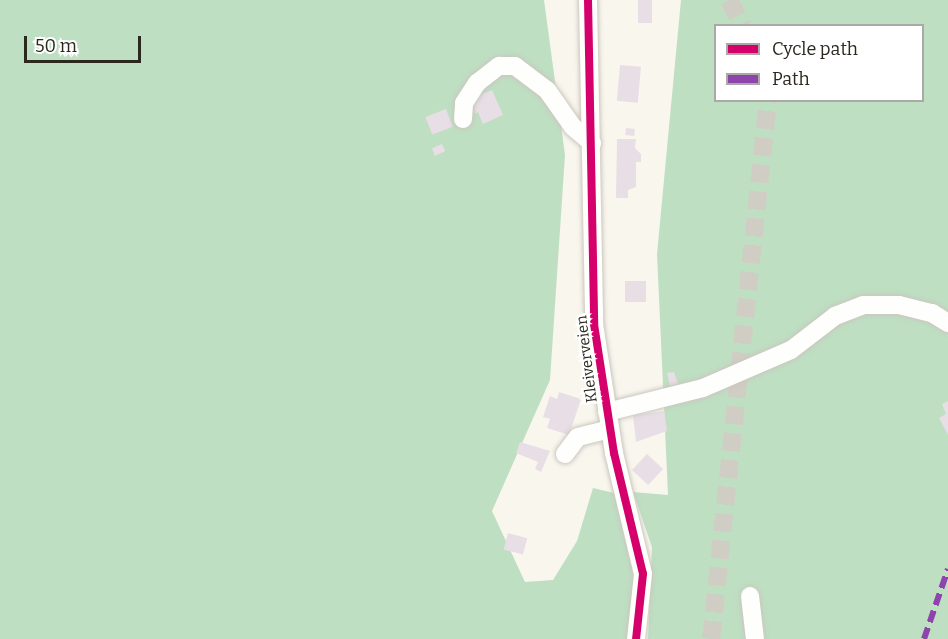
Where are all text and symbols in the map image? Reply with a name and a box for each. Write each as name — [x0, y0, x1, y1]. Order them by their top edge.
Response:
scale bar — [27, 24, 144, 62]
legend — [714, 24, 924, 102]
text: 50 m — [35, 35, 77, 57]
text: Cycle path — [772, 38, 858, 60]
text: Path — [772, 68, 810, 90]
street label: Kleiverveien — [573, 314, 601, 404]

